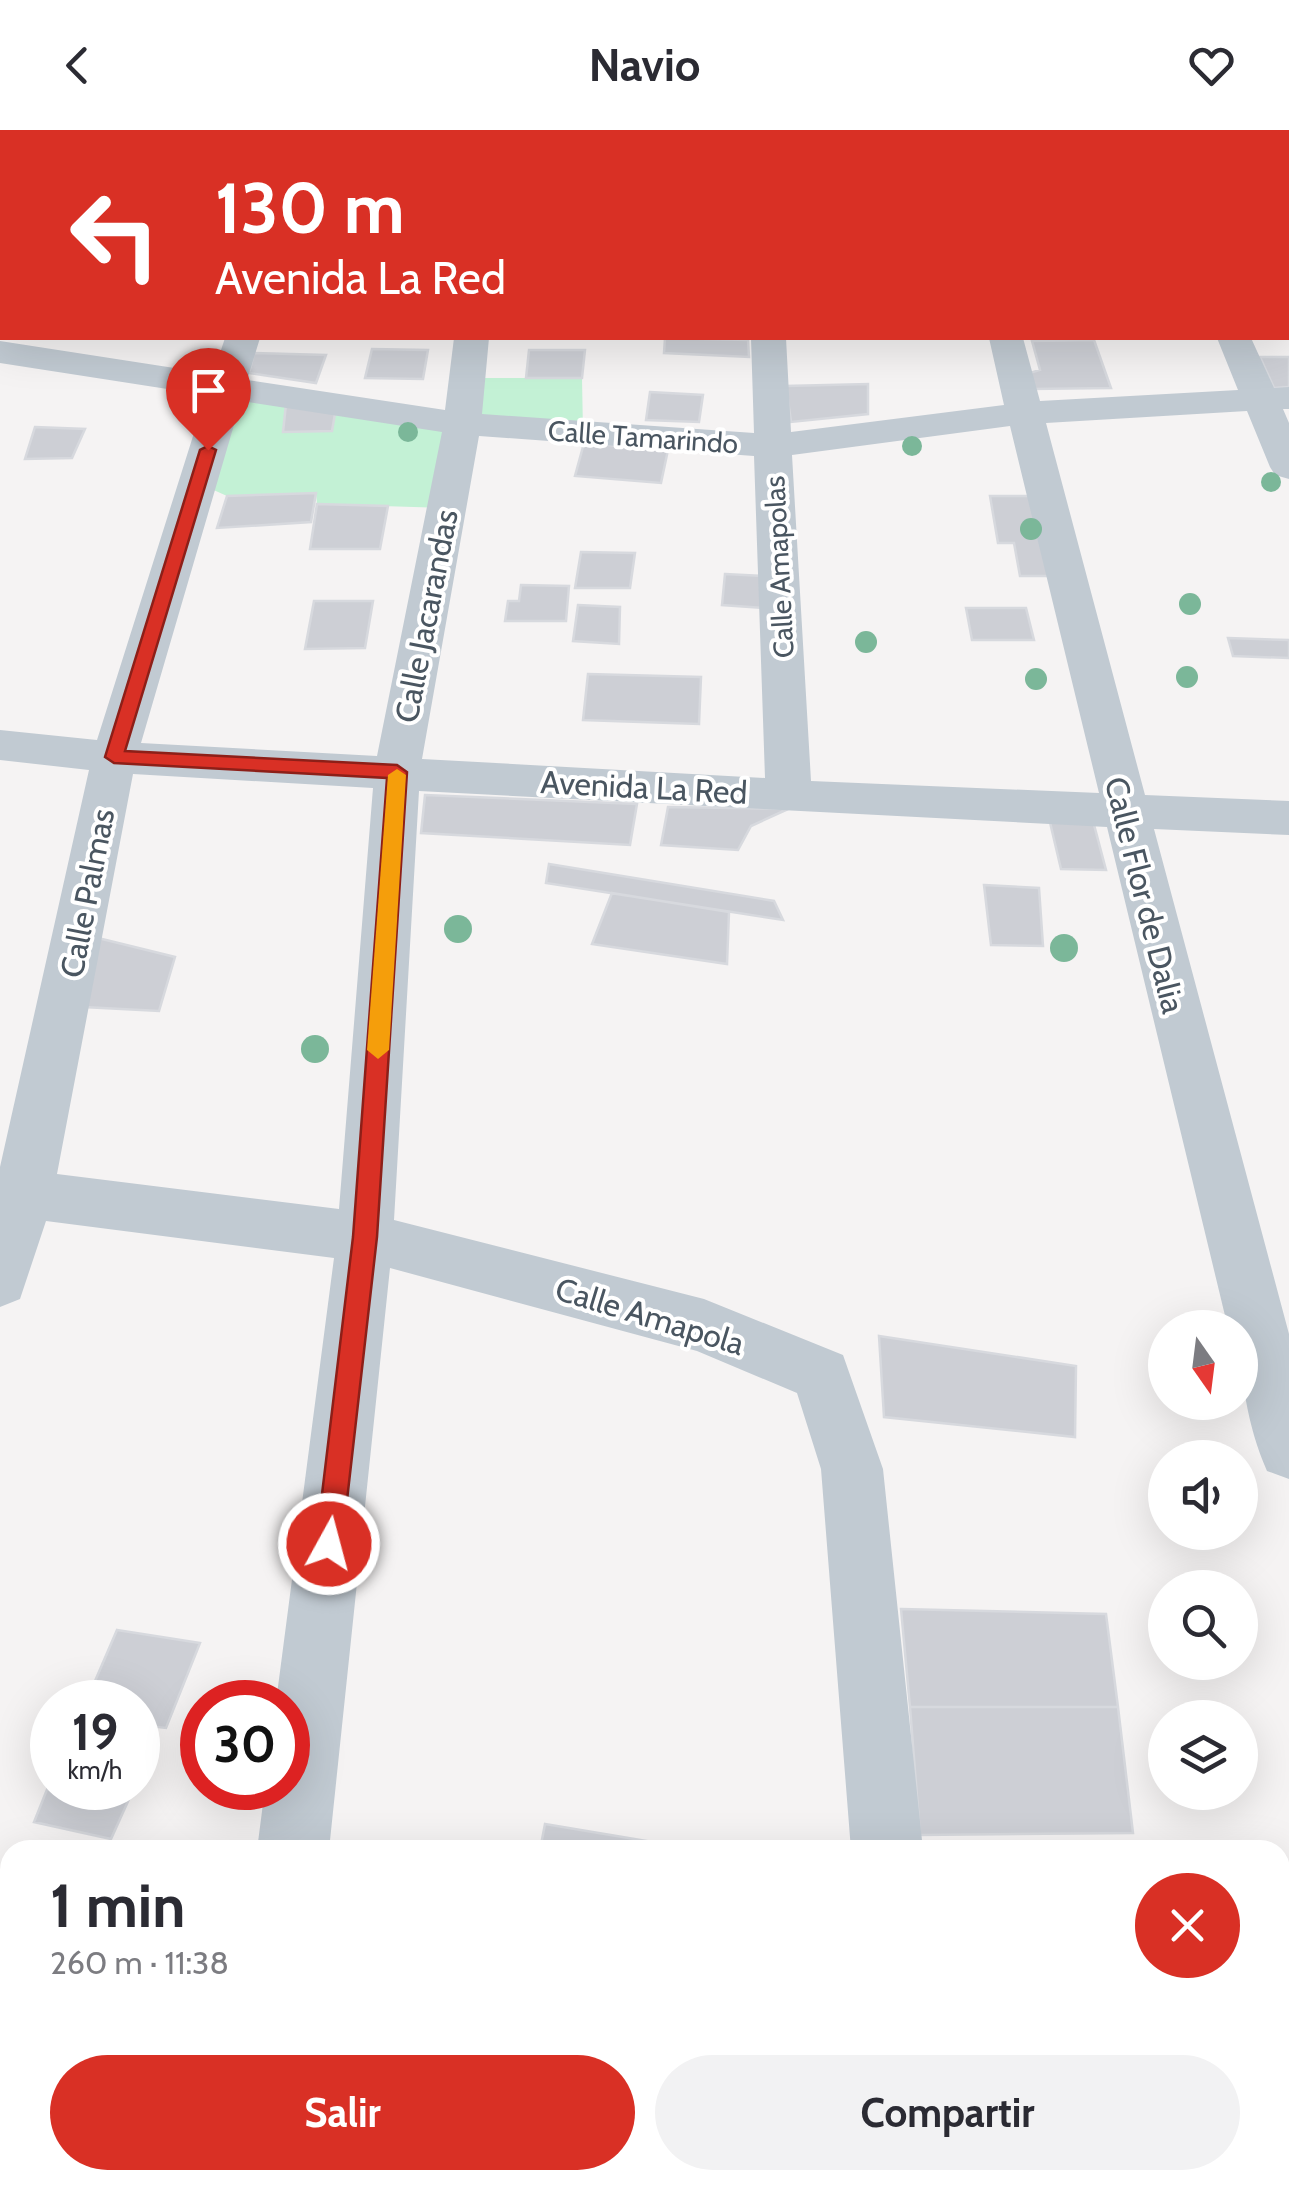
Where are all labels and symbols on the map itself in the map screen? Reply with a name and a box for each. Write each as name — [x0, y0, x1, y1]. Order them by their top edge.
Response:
pin — [166, 348, 251, 451]
street label: Calle Tamarindo — [547, 413, 739, 461]
street label: Calle Amapolas — [757, 475, 801, 659]
street label: Calle Jacarandas — [386, 506, 466, 726]
street label: Avenida La Red — [540, 762, 748, 812]
street label: Calle Flor de Dalia — [1097, 773, 1193, 1018]
street label: Calle Palmas — [52, 805, 122, 981]
street label: Calle Amapola — [551, 1269, 750, 1363]
north arrow — [1148, 1310, 1258, 1420]
position arrow — [277, 1492, 381, 1596]
speed limit sign: 30 — [180, 1680, 310, 1810]

